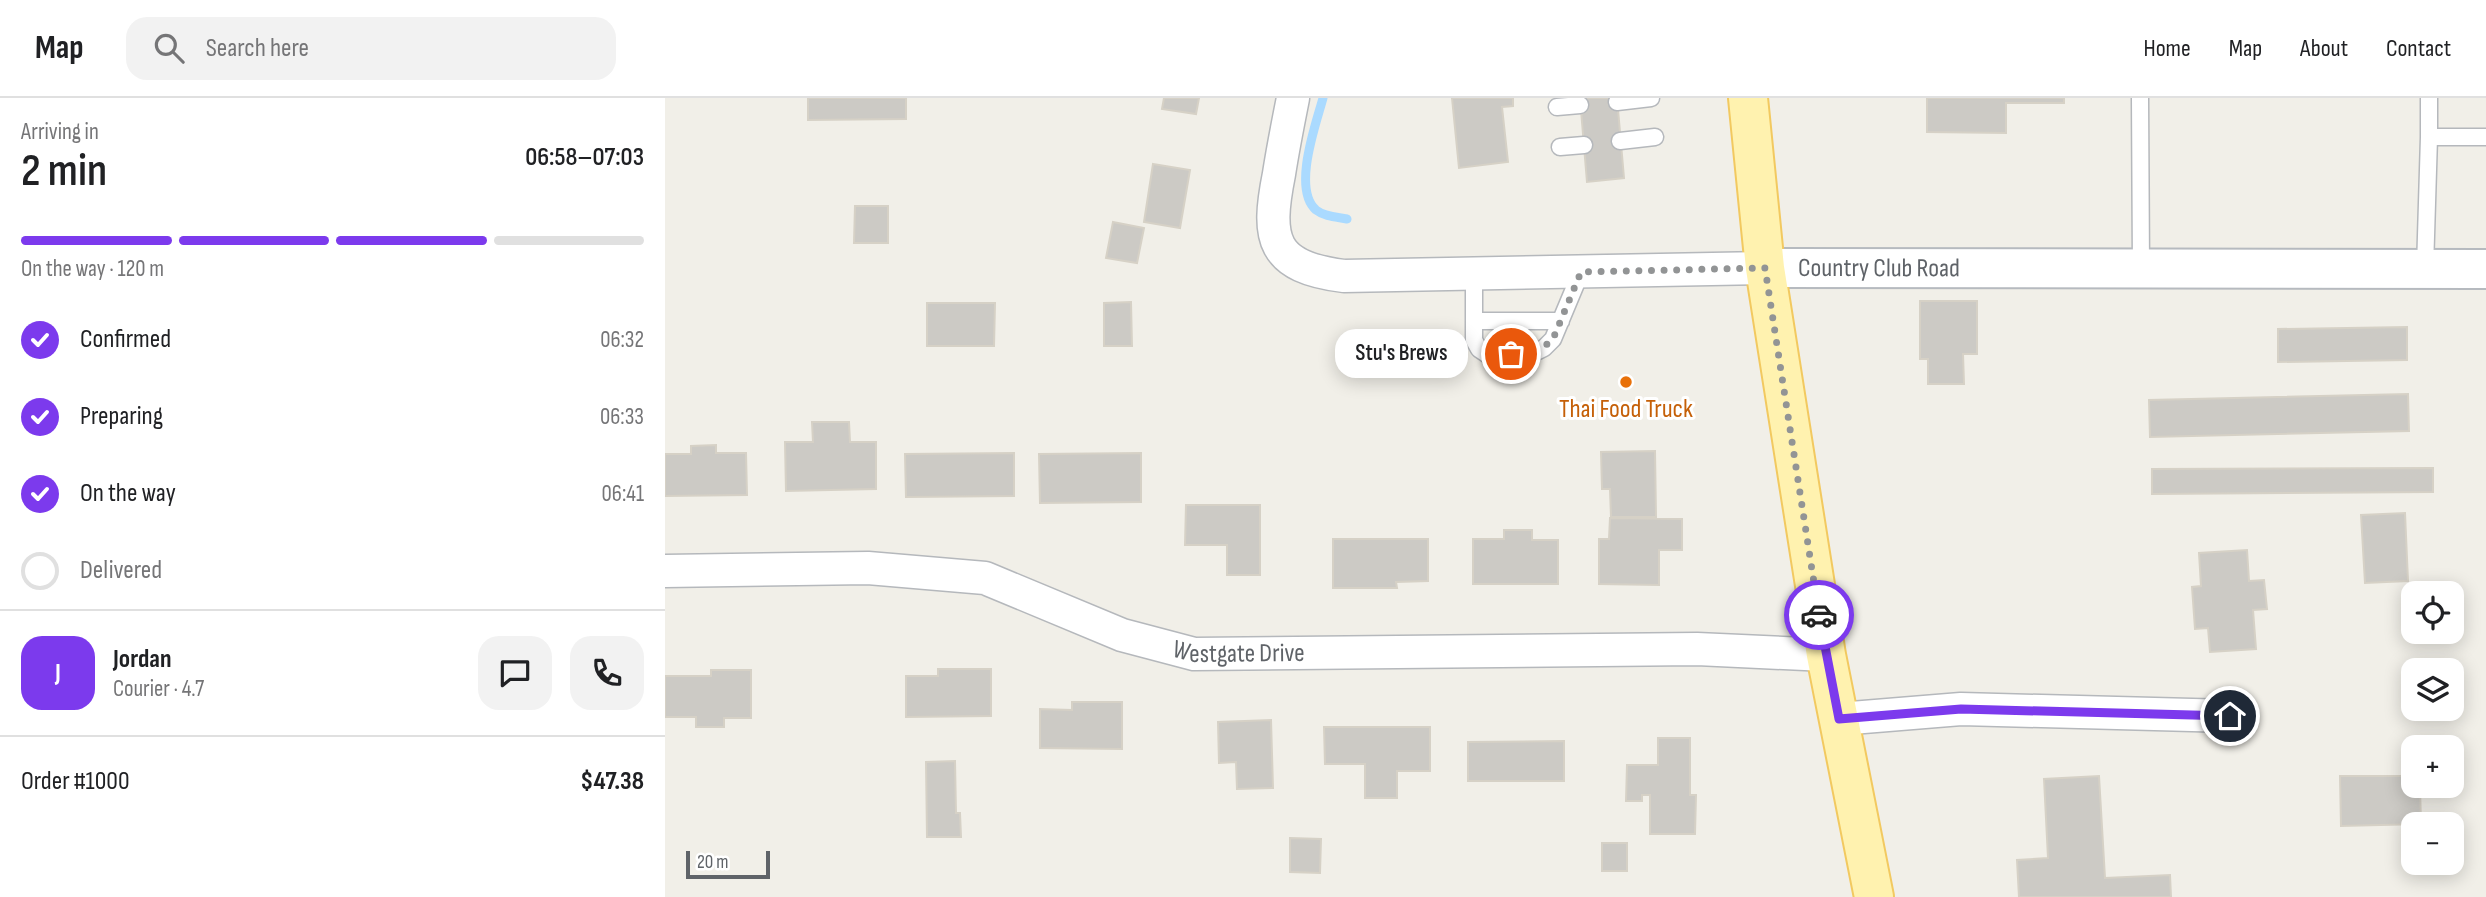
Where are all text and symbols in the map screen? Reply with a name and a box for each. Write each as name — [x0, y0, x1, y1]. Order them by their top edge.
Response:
search box — [126, 17, 616, 80]
text: Map — [35, 28, 84, 68]
icon: search — [150, 29, 188, 67]
text: Search here — [206, 33, 309, 64]
text: Home — [2143, 34, 2191, 63]
text: Map — [2229, 34, 2262, 63]
text: About — [2300, 34, 2348, 63]
text: Contact — [2386, 34, 2451, 63]
text: Arriving in — [21, 118, 99, 146]
text: 06:58–07:03 — [525, 142, 644, 173]
text: 2 min — [21, 144, 107, 199]
street label: Country Club Road — [1798, 253, 1960, 284]
text: On the way · 120 m — [21, 255, 164, 283]
icon: check — [21, 321, 59, 359]
text: Confirmed — [80, 324, 171, 355]
pin — [1481, 324, 1541, 384]
text: 06:32 — [600, 326, 644, 354]
callout: Stu's Brews — [1336, 330, 1469, 378]
icon: bag — [1492, 335, 1530, 373]
text: Stu's Brews — [1355, 339, 1448, 367]
marker: Thai Food Truck — [1618, 374, 1634, 390]
place label: Thai Food Truck — [1559, 394, 1693, 425]
icon: check — [21, 398, 59, 436]
text: Preparing — [80, 401, 163, 432]
text: 06:33 — [600, 403, 644, 431]
icon: check — [21, 475, 59, 513]
text: On the way — [80, 478, 176, 509]
text: 06:41 — [602, 480, 644, 508]
text: Delivered — [80, 555, 162, 586]
courier — [1784, 580, 1854, 650]
map controls — [2401, 581, 2464, 875]
button: locate — [2401, 581, 2464, 644]
icon: car — [1800, 596, 1838, 634]
street label: Westgate Drive — [1169, 634, 1305, 670]
button: chat — [478, 636, 552, 710]
button: phone — [570, 636, 644, 710]
text: Jordan — [113, 644, 171, 675]
text: J — [55, 658, 61, 689]
button: layers — [2401, 658, 2464, 721]
text: Courier · 4.7 — [113, 675, 204, 703]
pin — [2200, 686, 2260, 746]
icon: home — [2211, 697, 2249, 735]
button: + — [2401, 735, 2464, 798]
text: Order #1000 — [21, 766, 129, 797]
text: $47.38 — [580, 766, 644, 797]
button: − — [2401, 812, 2464, 875]
scale bar — [686, 848, 770, 880]
text: 20 m — [697, 851, 729, 874]

